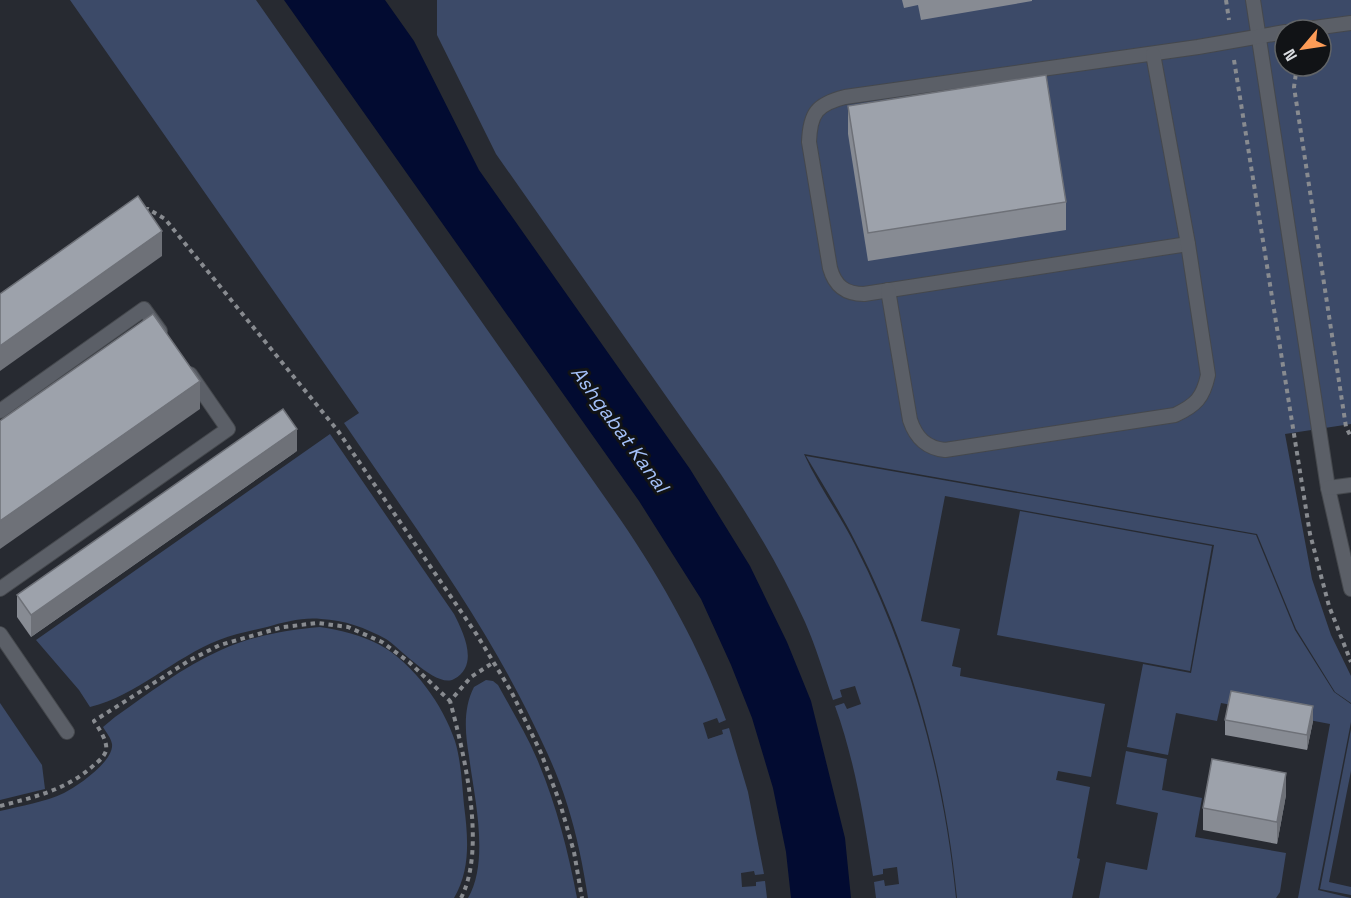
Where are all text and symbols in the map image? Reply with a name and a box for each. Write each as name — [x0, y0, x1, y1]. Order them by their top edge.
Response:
north arrow — [1273, 18, 1333, 78]
text: N — [1279, 45, 1302, 65]
water label: Ashgabat Kanal — [565, 361, 676, 499]

